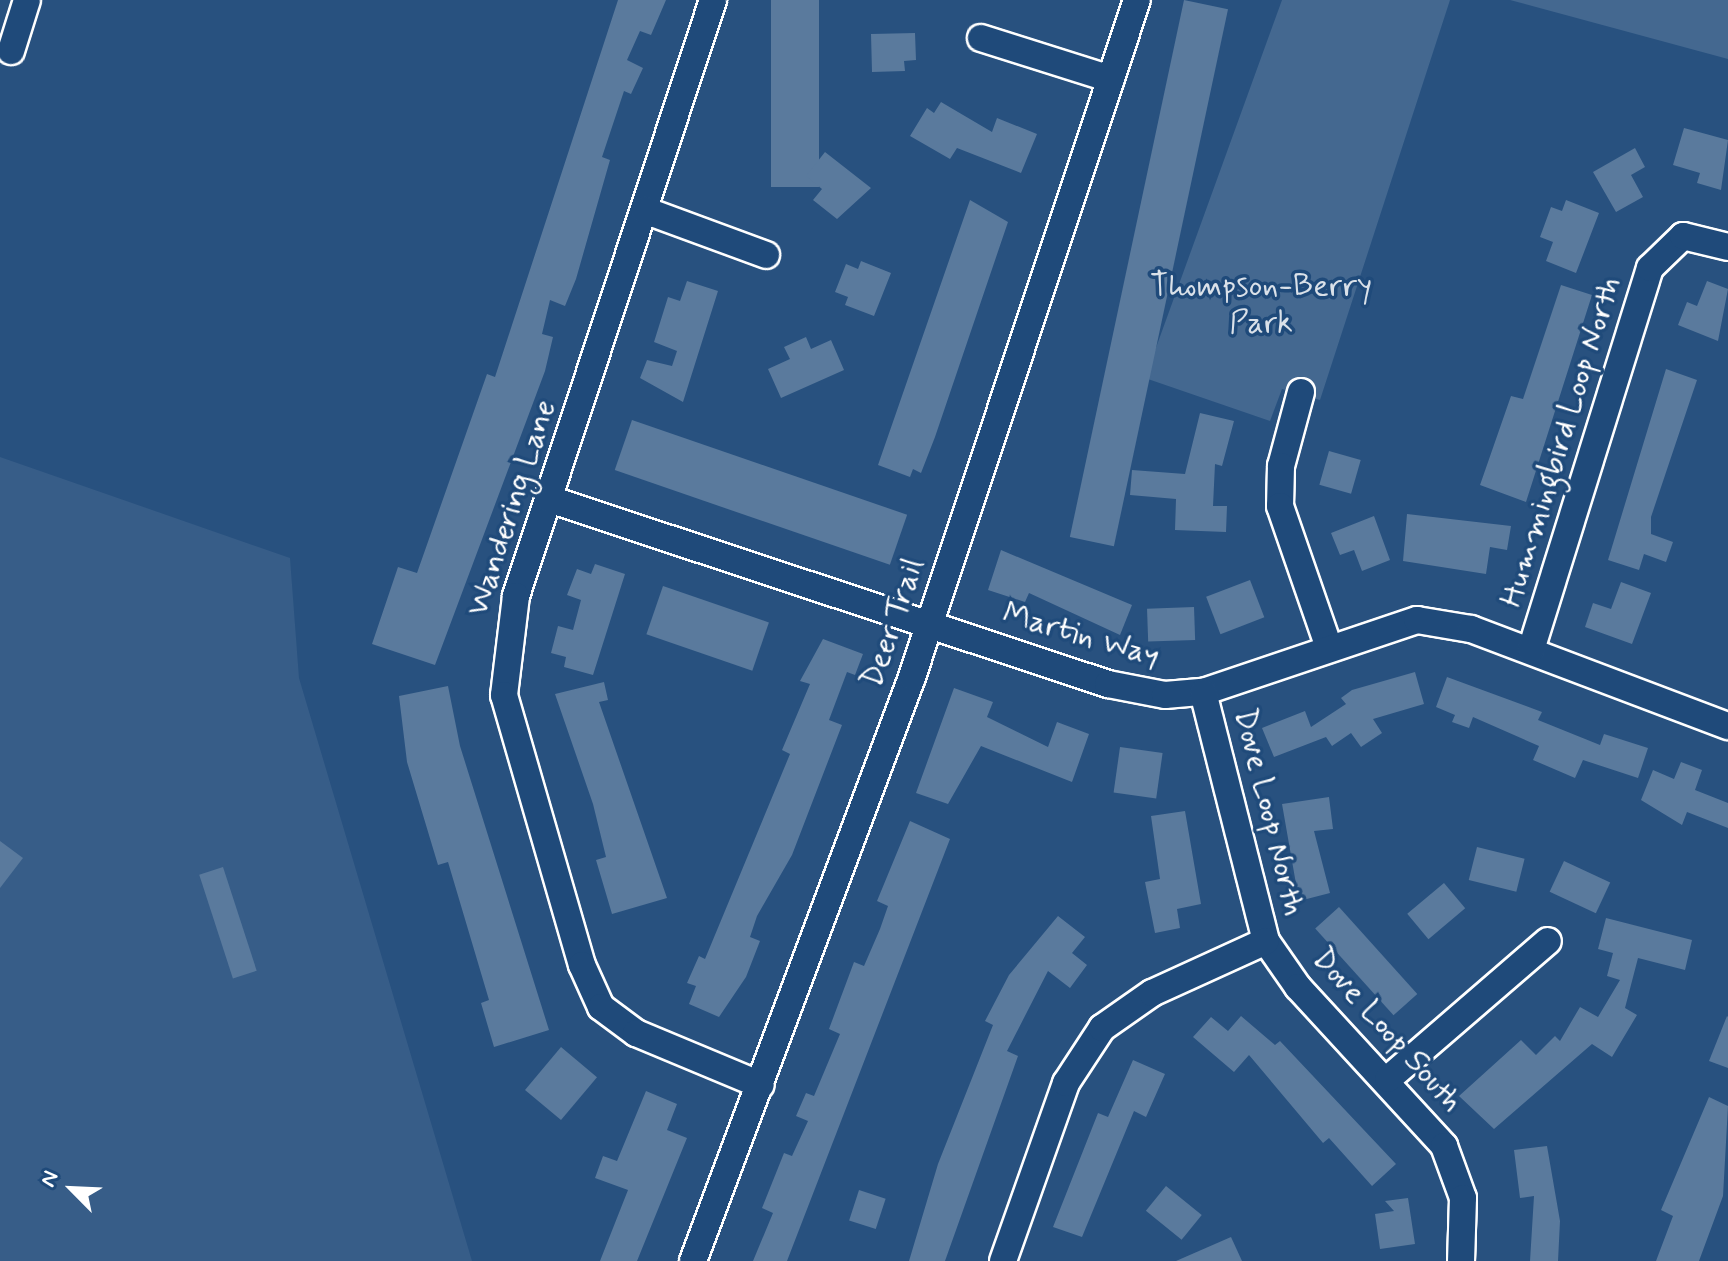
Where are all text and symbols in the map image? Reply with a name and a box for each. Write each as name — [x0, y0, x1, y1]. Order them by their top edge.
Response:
park label: Thompson-Berry Park — [1150, 268, 1372, 343]
street label: Hummingbird Loop North — [1492, 272, 1630, 612]
street label: Wandering Lane — [459, 395, 565, 621]
street label: Deer Trail — [854, 555, 932, 691]
street label: Martin Way — [996, 594, 1166, 676]
street label: Dove Loop North — [1224, 704, 1314, 920]
street label: Dove Loop South — [1303, 939, 1471, 1121]
north arrow — [32, 1149, 112, 1229]
text: N — [34, 1167, 66, 1192]

